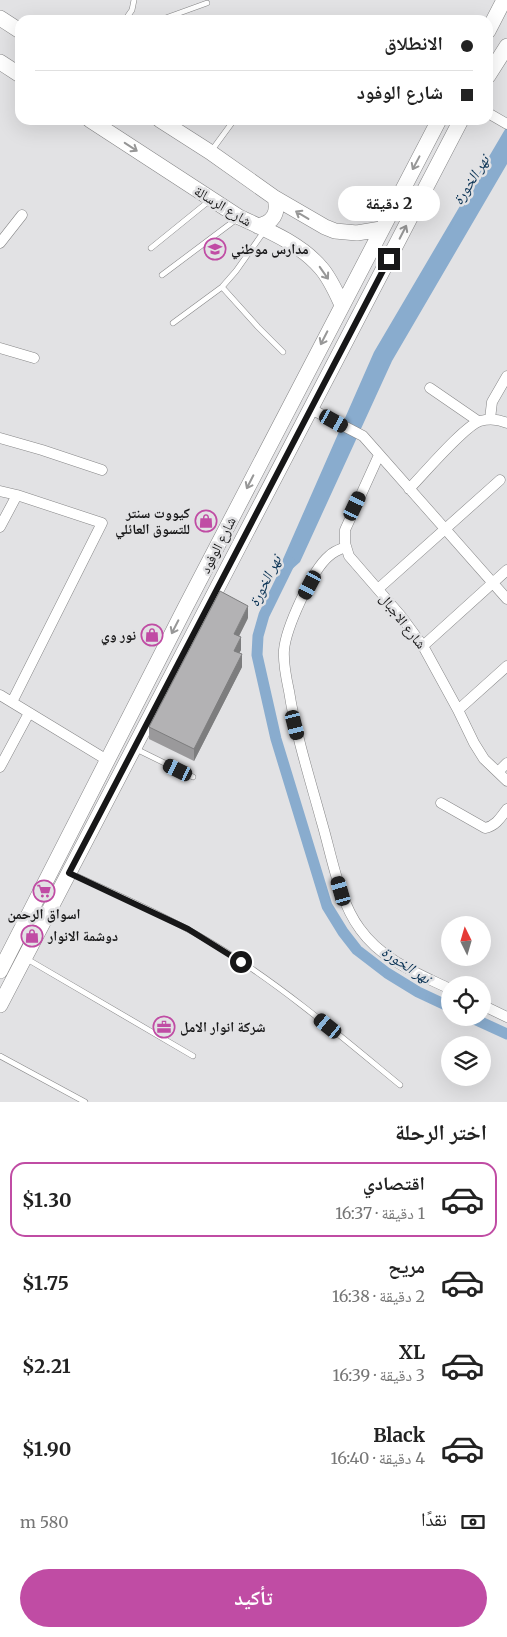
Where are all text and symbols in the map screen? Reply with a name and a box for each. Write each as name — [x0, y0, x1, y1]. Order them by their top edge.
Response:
text: الانطلاق — [384, 31, 443, 55]
text: شارع الوفود — [357, 80, 443, 104]
one-way arrow — [123, 142, 137, 152]
water label: نهر الخورة — [448, 149, 495, 208]
one-way arrow — [411, 155, 420, 170]
street label: شارع الرسالة — [190, 182, 255, 231]
callout: 2 دقيقة — [338, 186, 440, 222]
text: 2 دقيقة — [366, 193, 412, 213]
one-way arrow — [295, 209, 309, 219]
one-way arrow — [399, 225, 408, 240]
school or university icon: مدارس موطني — [203, 237, 227, 261]
place label: مدارس موطني — [231, 240, 309, 260]
route end — [378, 248, 400, 270]
one-way arrow — [319, 266, 329, 280]
one-way arrow — [319, 330, 328, 345]
car — [317, 407, 350, 435]
one-way arrow — [245, 475, 255, 490]
car — [341, 489, 368, 523]
place label: كيووت سنتر للتسوق العائلي — [115, 504, 190, 540]
shop icon: كيووت سنتر للتسوق العائلي — [194, 509, 218, 533]
street label: شارع الوفود — [196, 514, 241, 577]
water label: نهر الخورة — [244, 549, 286, 610]
car — [296, 568, 323, 602]
street label: شارع الاجبال — [375, 590, 430, 653]
one-way arrow — [170, 619, 180, 634]
shop icon: نور وي — [140, 623, 164, 647]
place label: نور وي — [101, 626, 136, 646]
car — [284, 709, 305, 741]
car — [161, 757, 194, 783]
car — [329, 875, 352, 907]
supermarket icon: اسواق الرحمن — [32, 879, 56, 903]
place label: اسواق الرحمن — [8, 905, 80, 923]
north arrow — [441, 916, 491, 966]
map controls — [441, 916, 491, 1086]
shop icon: دوشمة الانوار — [20, 924, 44, 948]
place label: دوشمة الانوار — [47, 927, 118, 945]
water label: نهر الخورة — [378, 942, 437, 989]
route start — [230, 951, 252, 973]
button: locate — [441, 976, 491, 1026]
car — [311, 1011, 344, 1041]
office icon: شركة انوار الامل — [152, 1015, 176, 1039]
place label: شركة انوار الامل — [180, 1018, 266, 1036]
button: layers — [441, 1036, 491, 1086]
text: اختر الرحلة — [395, 1118, 487, 1146]
text: اقتصادي — [363, 1171, 425, 1195]
icon: car — [440, 1177, 485, 1222]
text: $1.30 — [22, 1188, 72, 1212]
text: 1 دقيقة · 16:37 — [335, 1203, 425, 1223]
text: مريح — [388, 1254, 425, 1278]
icon: car — [440, 1260, 485, 1305]
text: $1.75 — [22, 1271, 69, 1295]
text: 2 دقيقة · 16:38 — [332, 1286, 425, 1306]
text: XL — [399, 1340, 425, 1364]
icon: car — [440, 1343, 485, 1388]
text: $2.21 — [22, 1354, 71, 1378]
text: 3 دقيقة · 16:39 — [333, 1365, 425, 1385]
text: Black — [373, 1423, 425, 1447]
icon: car — [440, 1426, 485, 1471]
text: $1.90 — [22, 1437, 71, 1461]
text: 4 دقيقة · 16:40 — [331, 1448, 425, 1468]
text: نقدًا — [421, 1507, 447, 1531]
icon: cash — [459, 1508, 487, 1536]
text: 580 m — [20, 1512, 69, 1532]
button: تأكيد — [20, 1569, 487, 1627]

